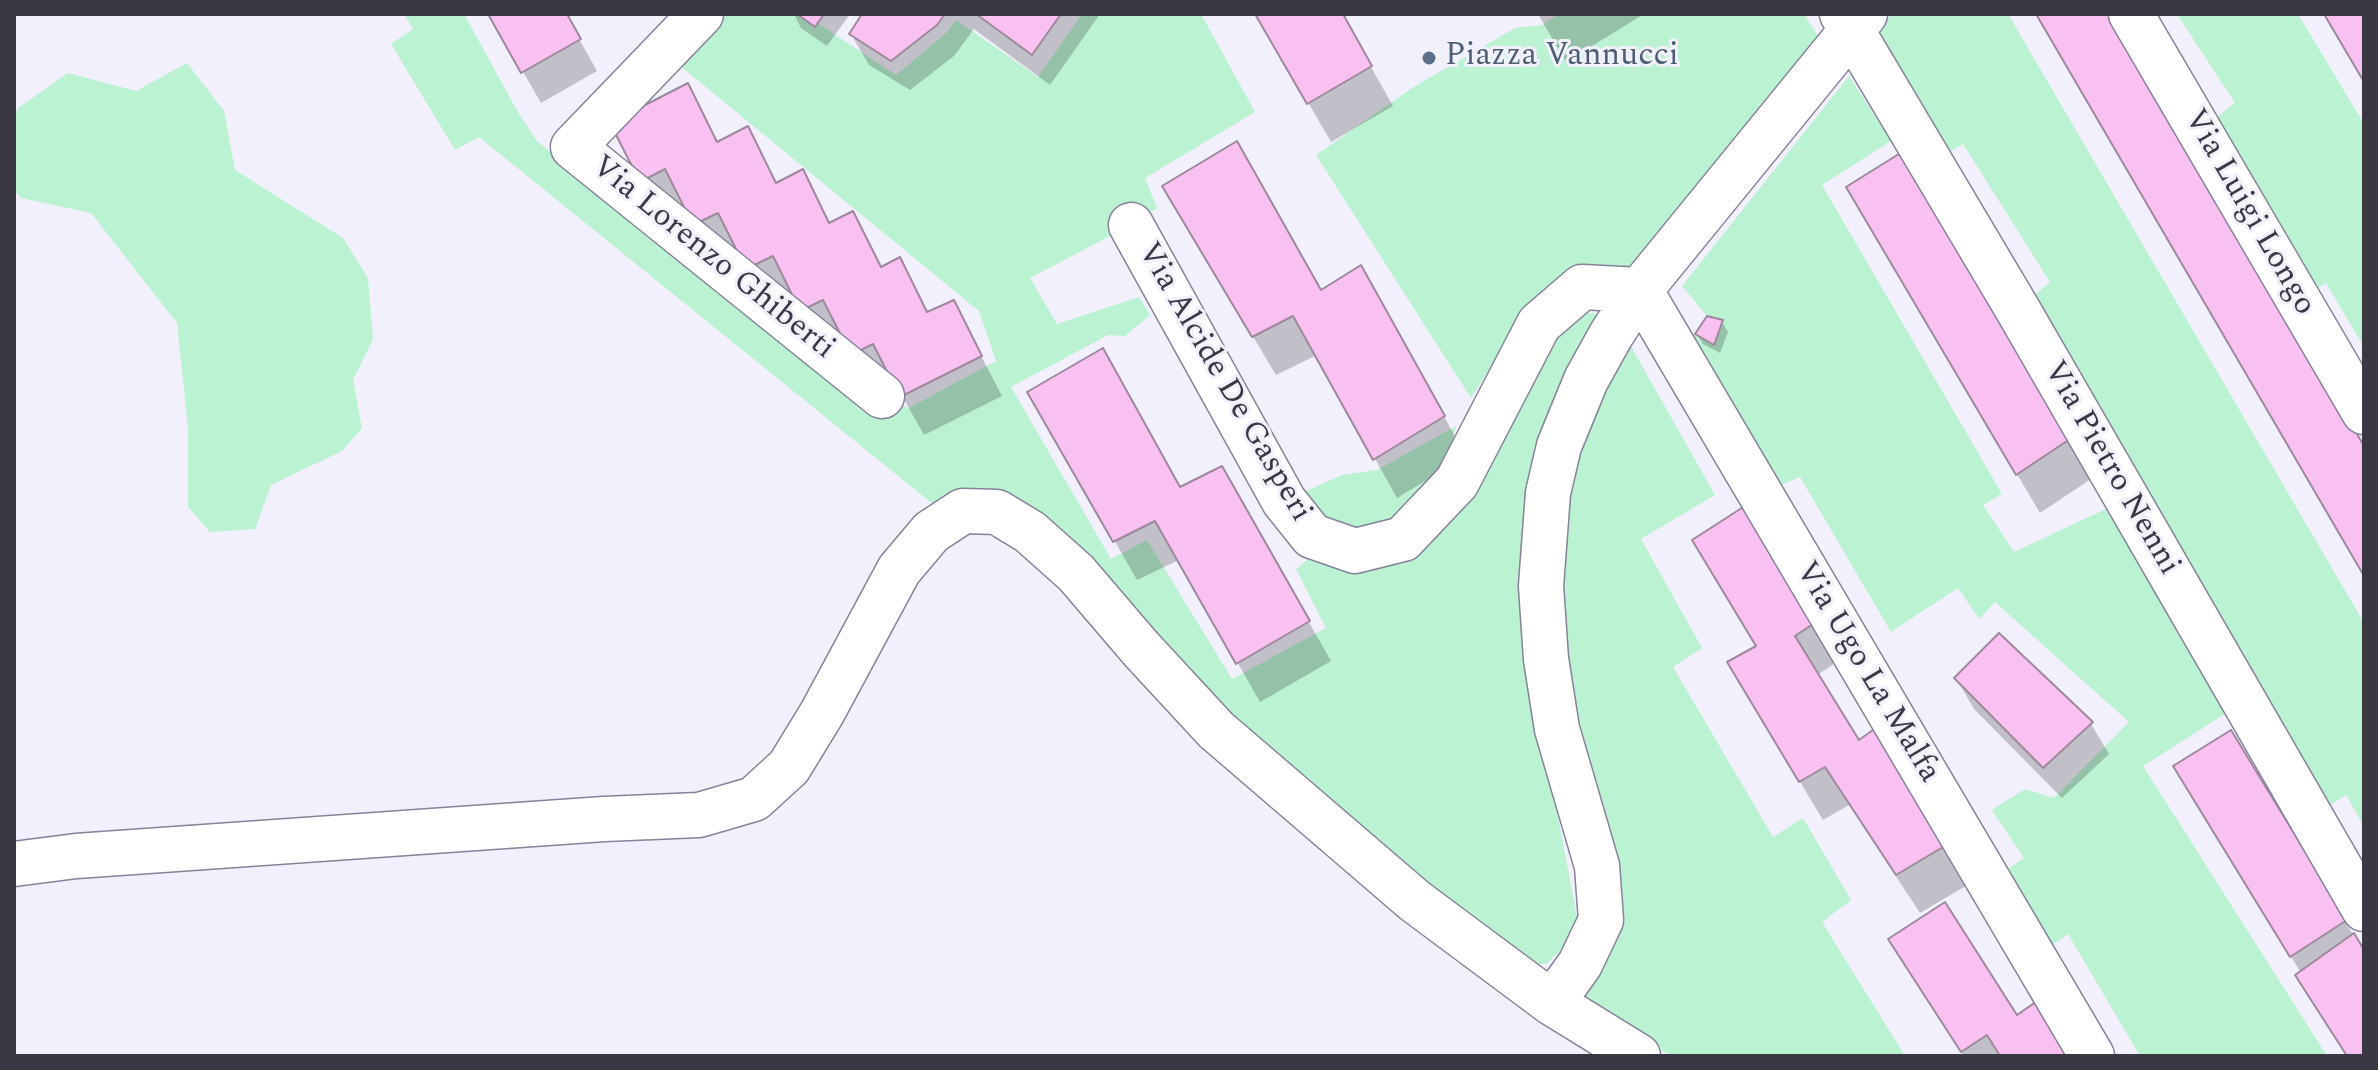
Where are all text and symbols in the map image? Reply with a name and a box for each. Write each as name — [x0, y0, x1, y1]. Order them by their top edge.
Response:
place label: Piazza Vannucci — [1445, 39, 1679, 77]
marker: Piazza Vannucci — [1420, 49, 1438, 67]
street label: Via Luigi Longo — [2174, 103, 2322, 323]
street label: Via Lorenzo Ghiberti — [582, 149, 842, 369]
street label: Via Alcide De Gasperi — [1127, 237, 1319, 529]
street label: Via Pietro Nenni — [2033, 355, 2187, 583]
street label: Via Ugo La Malfa — [1785, 556, 1947, 790]

